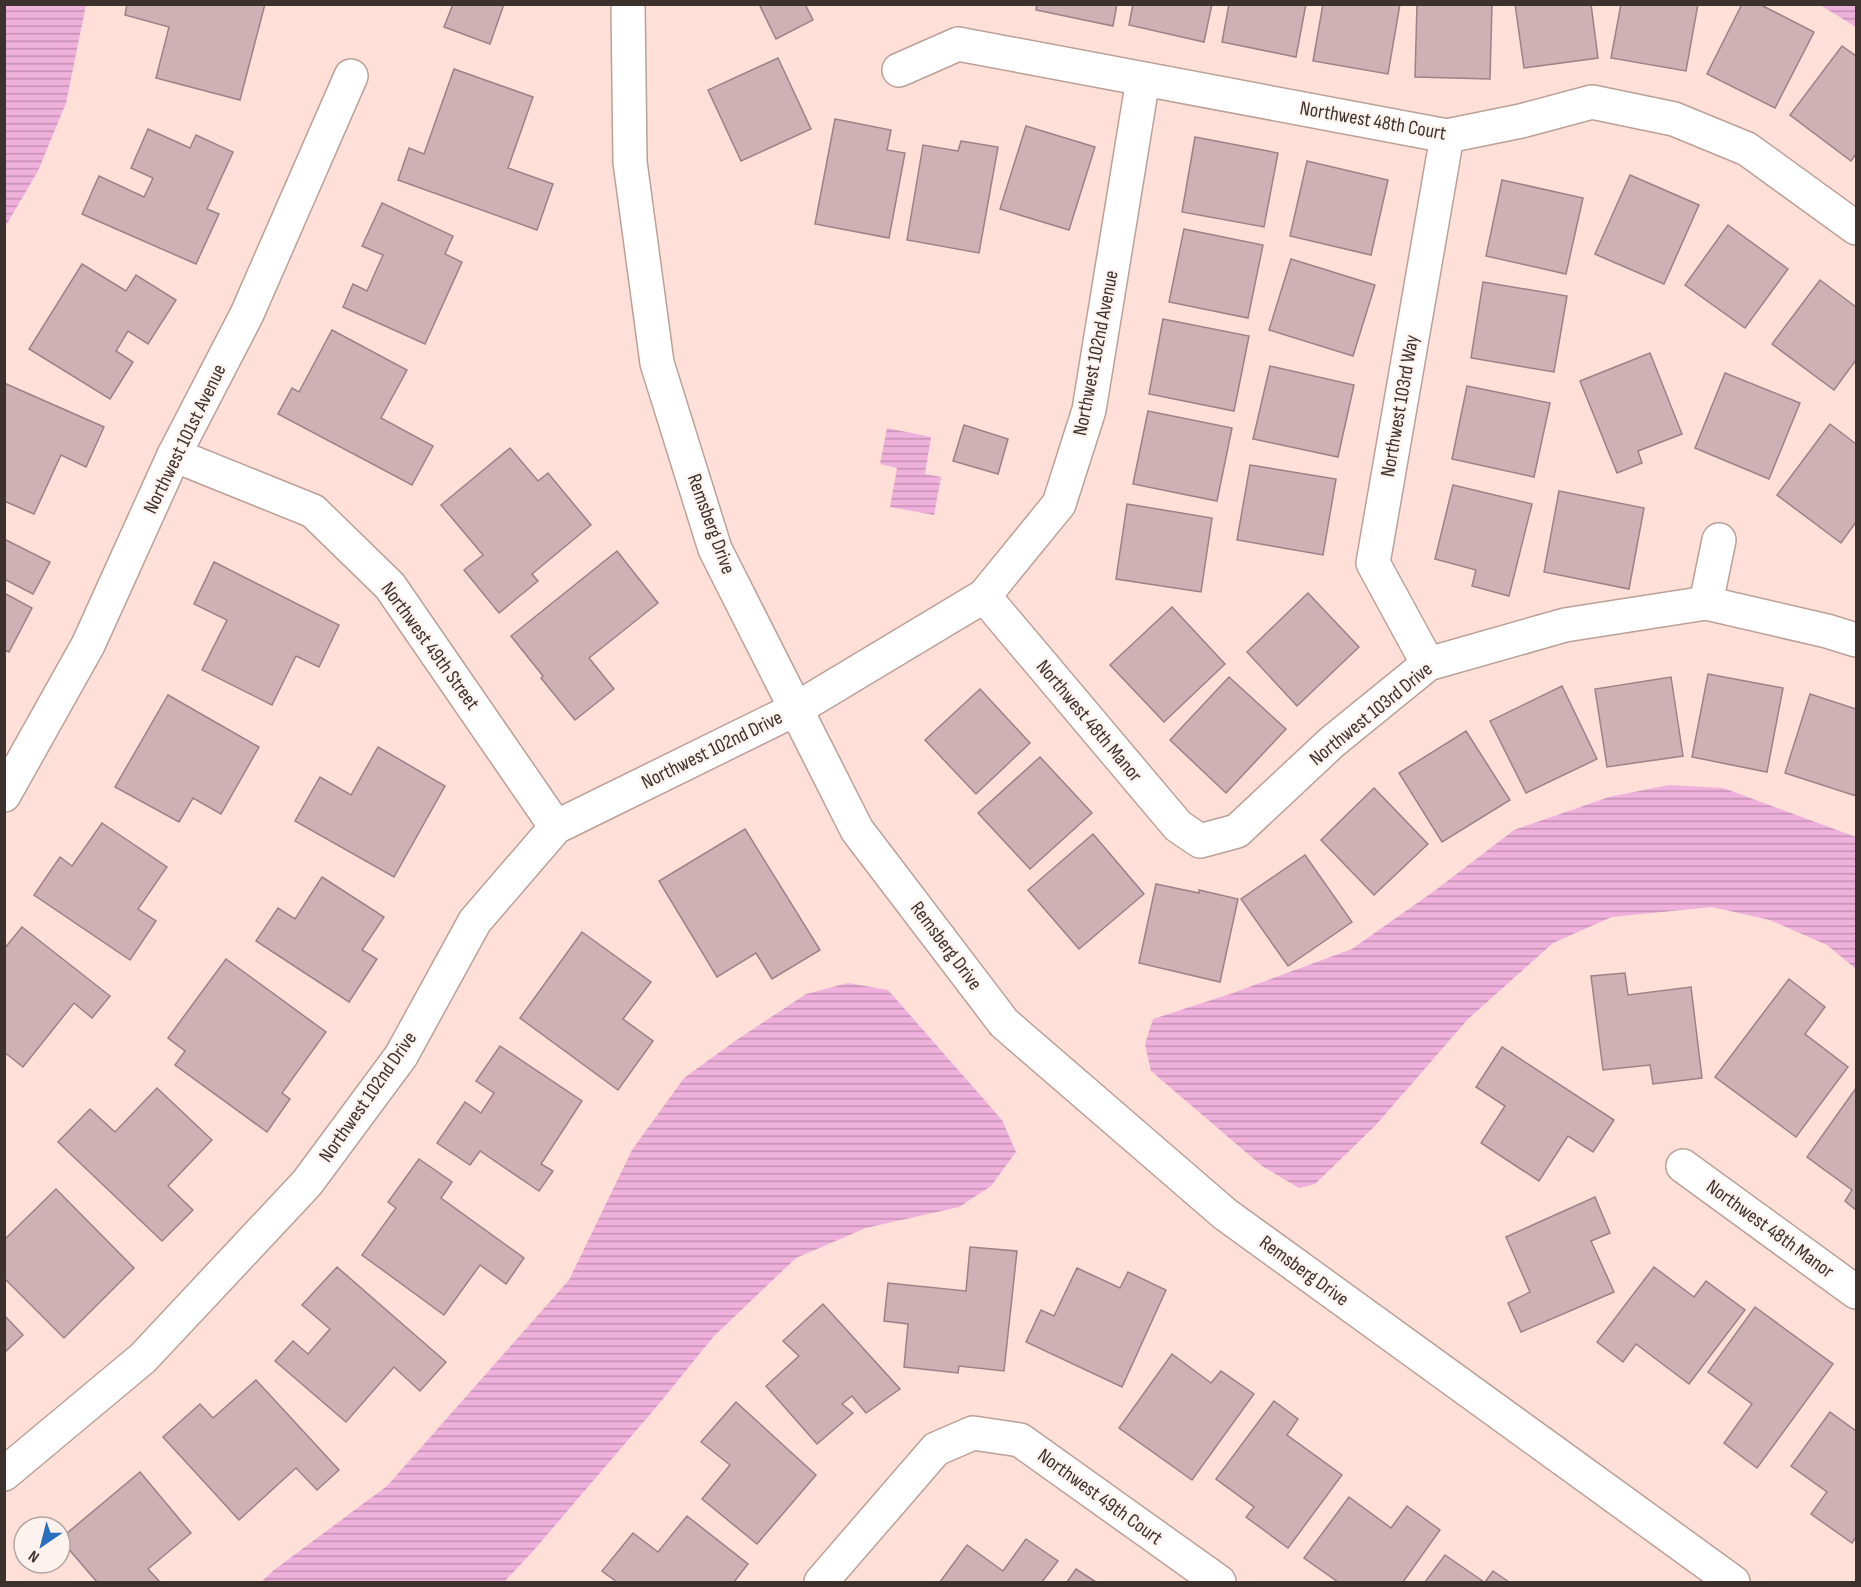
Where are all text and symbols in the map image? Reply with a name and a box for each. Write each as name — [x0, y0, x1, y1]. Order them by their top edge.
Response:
street label: Northwest 48th Court — [1298, 96, 1448, 146]
street label: Northwest 102nd Avenue — [1068, 268, 1124, 438]
street label: Northwest 103rd Way — [1376, 333, 1424, 479]
street label: Northwest 101st Avenue — [138, 360, 232, 518]
street label: Remsberg Drive — [682, 471, 740, 577]
street label: Northwest 49th Street — [376, 577, 484, 715]
street label: Northwest 48th Manor — [1031, 655, 1147, 787]
street label: Northwest 103rd Drive — [1305, 657, 1437, 771]
street label: Northwest 102nd Drive — [638, 705, 786, 795]
street label: Remsberg Drive — [905, 897, 987, 995]
street label: Northwest 102nd Drive — [314, 1027, 422, 1167]
street label: Northwest 48th Manor — [1701, 1175, 1839, 1284]
street label: Remsberg Drive — [1255, 1231, 1353, 1311]
street label: Northwest 49th Court — [1033, 1444, 1167, 1550]
north arrow — [12, 1515, 72, 1575]
text: N — [25, 1546, 43, 1566]

